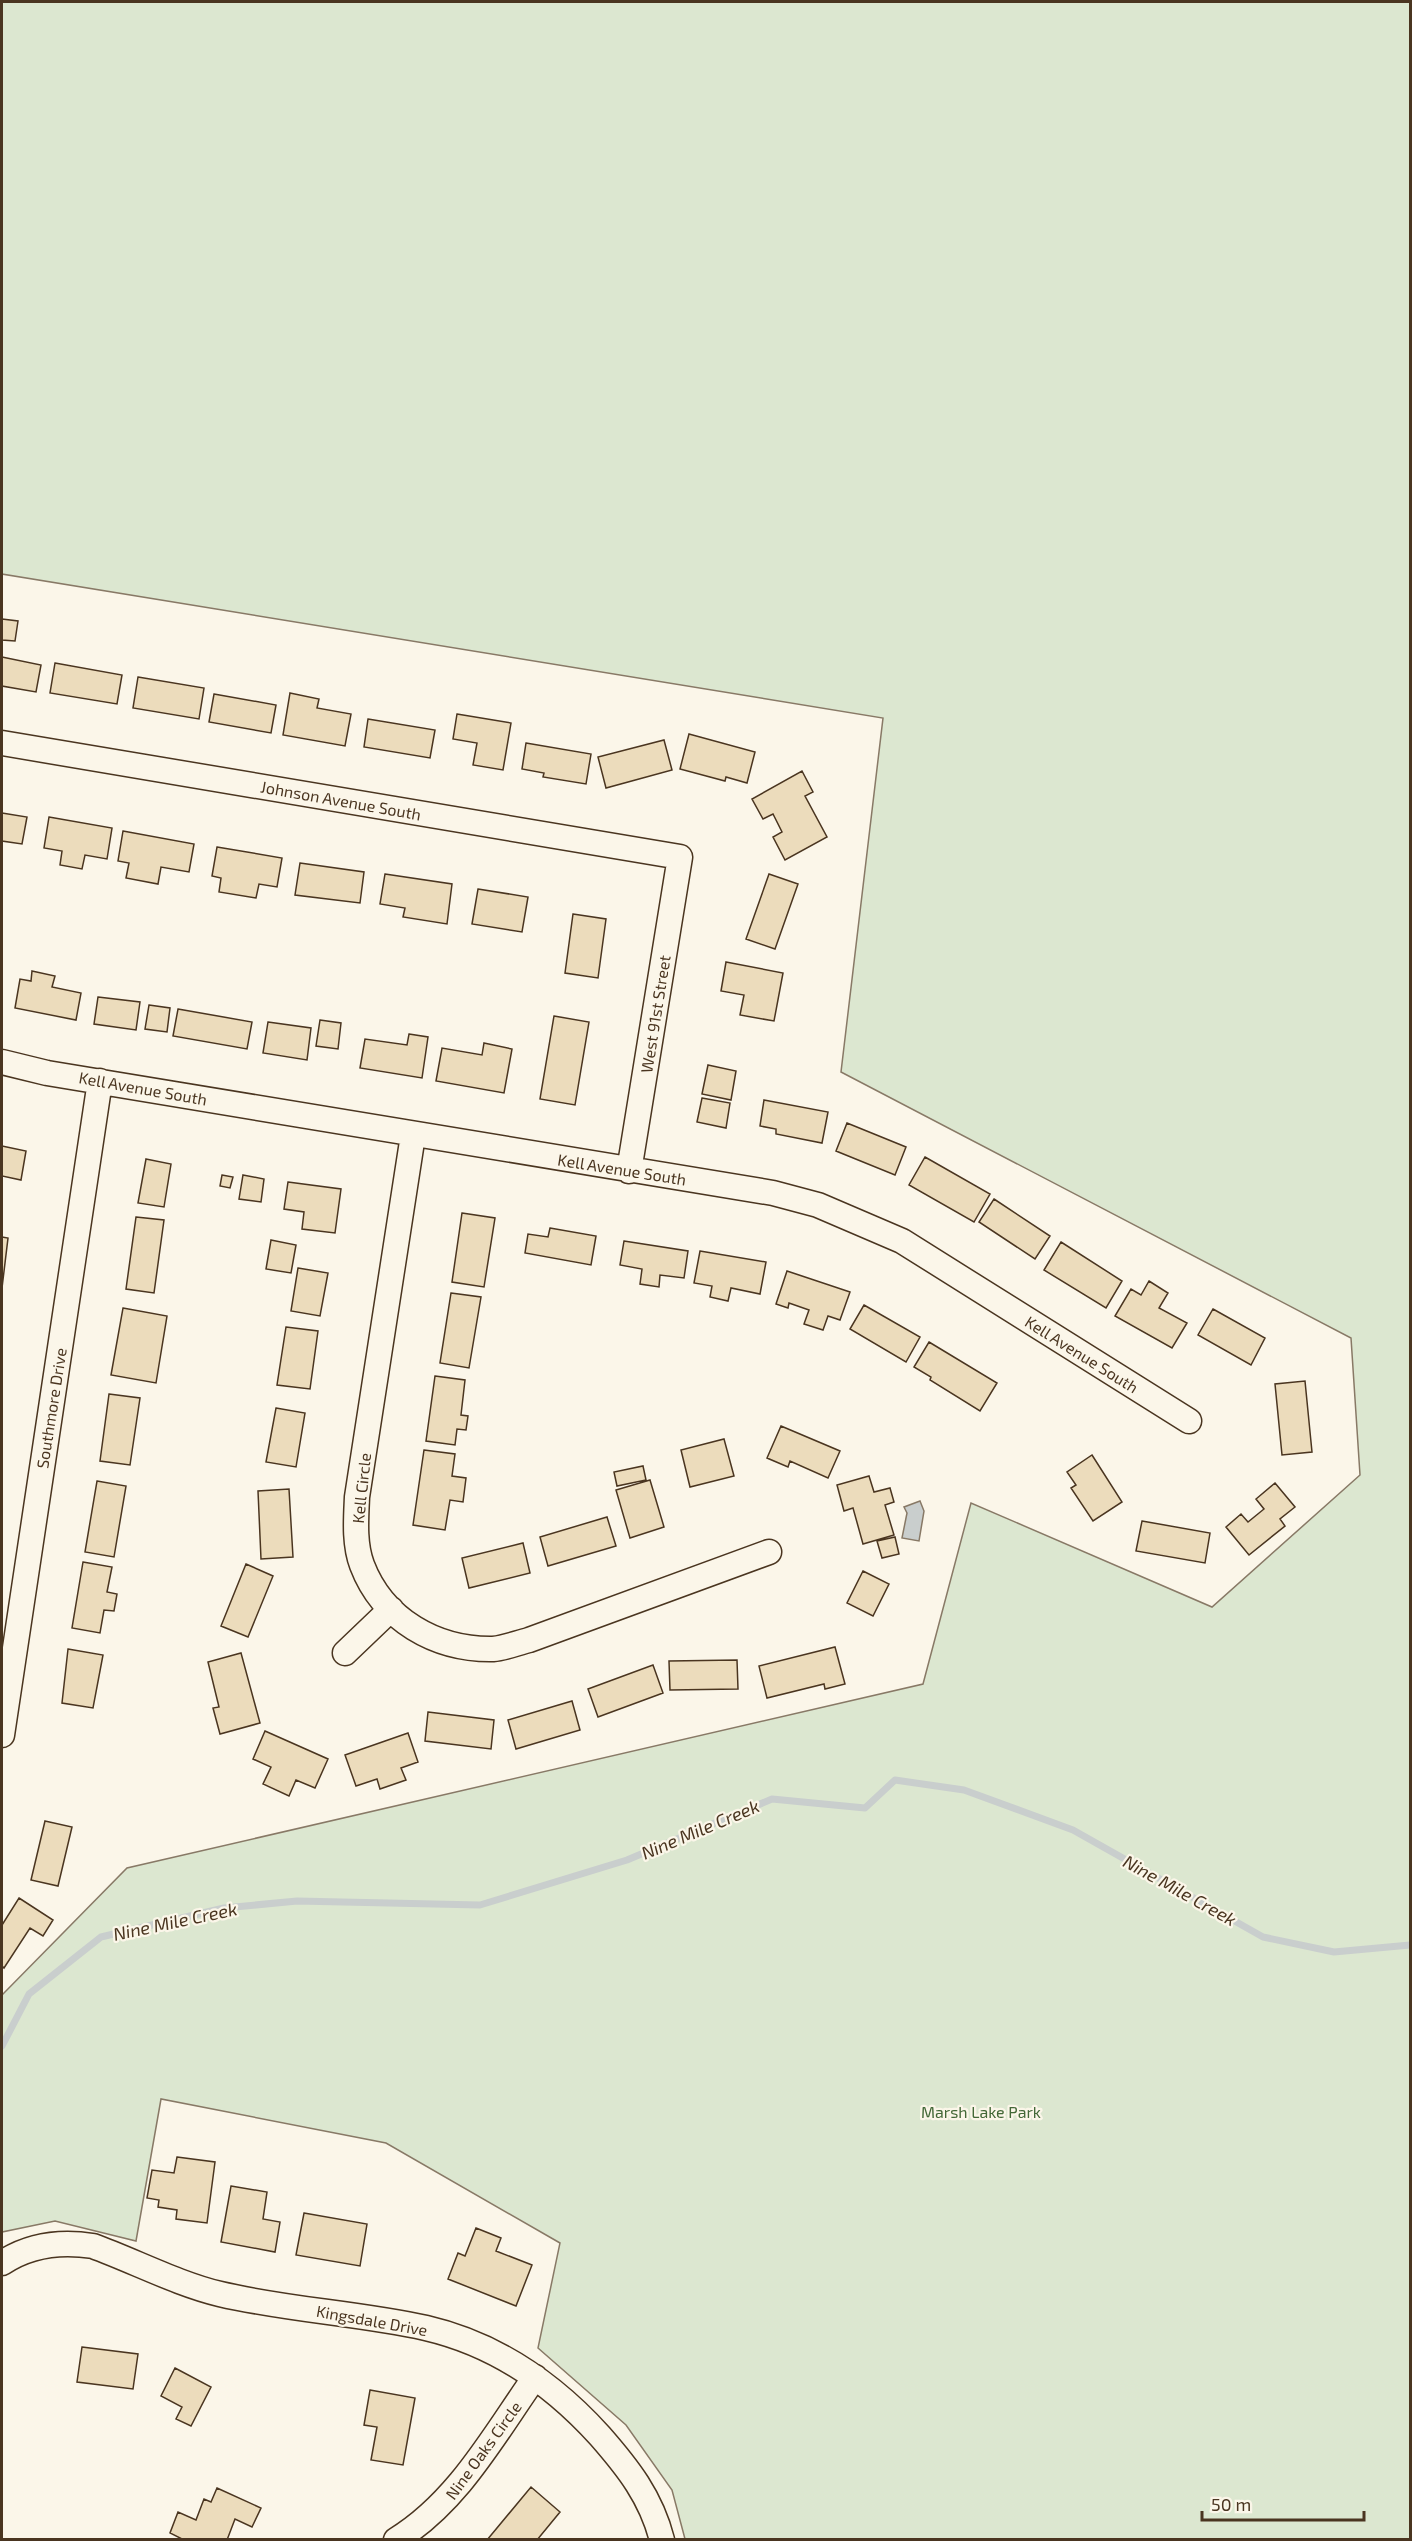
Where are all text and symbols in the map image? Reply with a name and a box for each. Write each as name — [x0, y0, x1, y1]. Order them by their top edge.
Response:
street label: Johnson Avenue South — [259, 777, 423, 823]
street label: West 91st Street — [636, 954, 674, 1074]
street label: Kell Avenue South — [77, 1067, 209, 1109]
street label: Kell Avenue South — [556, 1149, 688, 1189]
street label: Kell Avenue South — [1022, 1312, 1142, 1396]
street label: Southmore Drive — [32, 1346, 70, 1470]
street label: Kell Circle — [348, 1452, 374, 1524]
water label: Nine Mile Creek — [638, 1794, 762, 1864]
water label: Nine Mile Creek — [1119, 1850, 1241, 1930]
water label: Nine Mile Creek — [111, 1897, 239, 1945]
park label: Marsh Lake Park — [921, 2102, 1041, 2121]
street label: Kingsdale Drive — [315, 2301, 429, 2339]
street label: Nine Oaks Circle — [441, 2397, 525, 2503]
scale bar — [1202, 2484, 1364, 2522]
text: 50 m — [1211, 2493, 1251, 2515]

